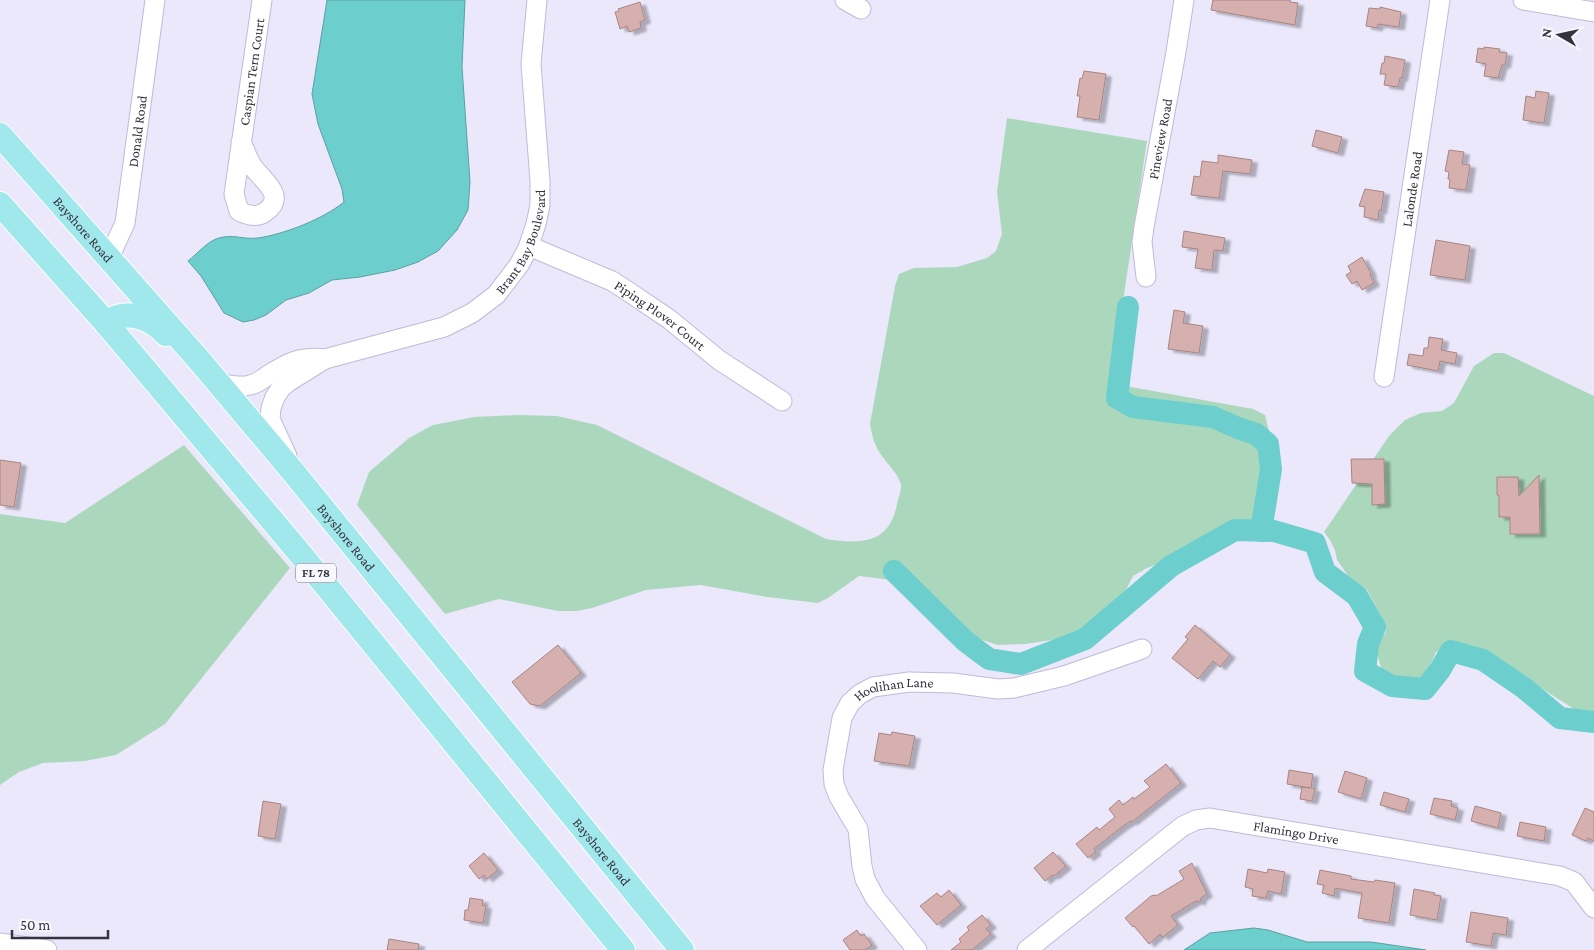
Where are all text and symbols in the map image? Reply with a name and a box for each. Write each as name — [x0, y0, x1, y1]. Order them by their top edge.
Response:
north arrow — [1534, 10, 1584, 60]
street label: Caspian Tern Court — [236, 17, 267, 127]
text: N — [1538, 27, 1555, 39]
street label: Donald Road — [125, 94, 150, 168]
street label: Pineview Road — [1145, 96, 1175, 181]
street label: Lalonde Road — [1398, 150, 1426, 228]
street label: Brant Bay Boulevard — [492, 189, 548, 297]
street label: Bayshore Road — [50, 193, 117, 266]
street label: Piping Plover Court — [612, 277, 709, 354]
street label: Bayshore Road — [314, 500, 379, 575]
road number: FL 78 — [296, 564, 336, 582]
street label: Hoolihan Lane — [850, 674, 934, 704]
street label: Bayshore Road — [570, 815, 635, 889]
street label: Flamingo Drive — [1252, 817, 1340, 847]
scale bar — [12, 908, 109, 940]
text: 50 m — [20, 917, 50, 933]

